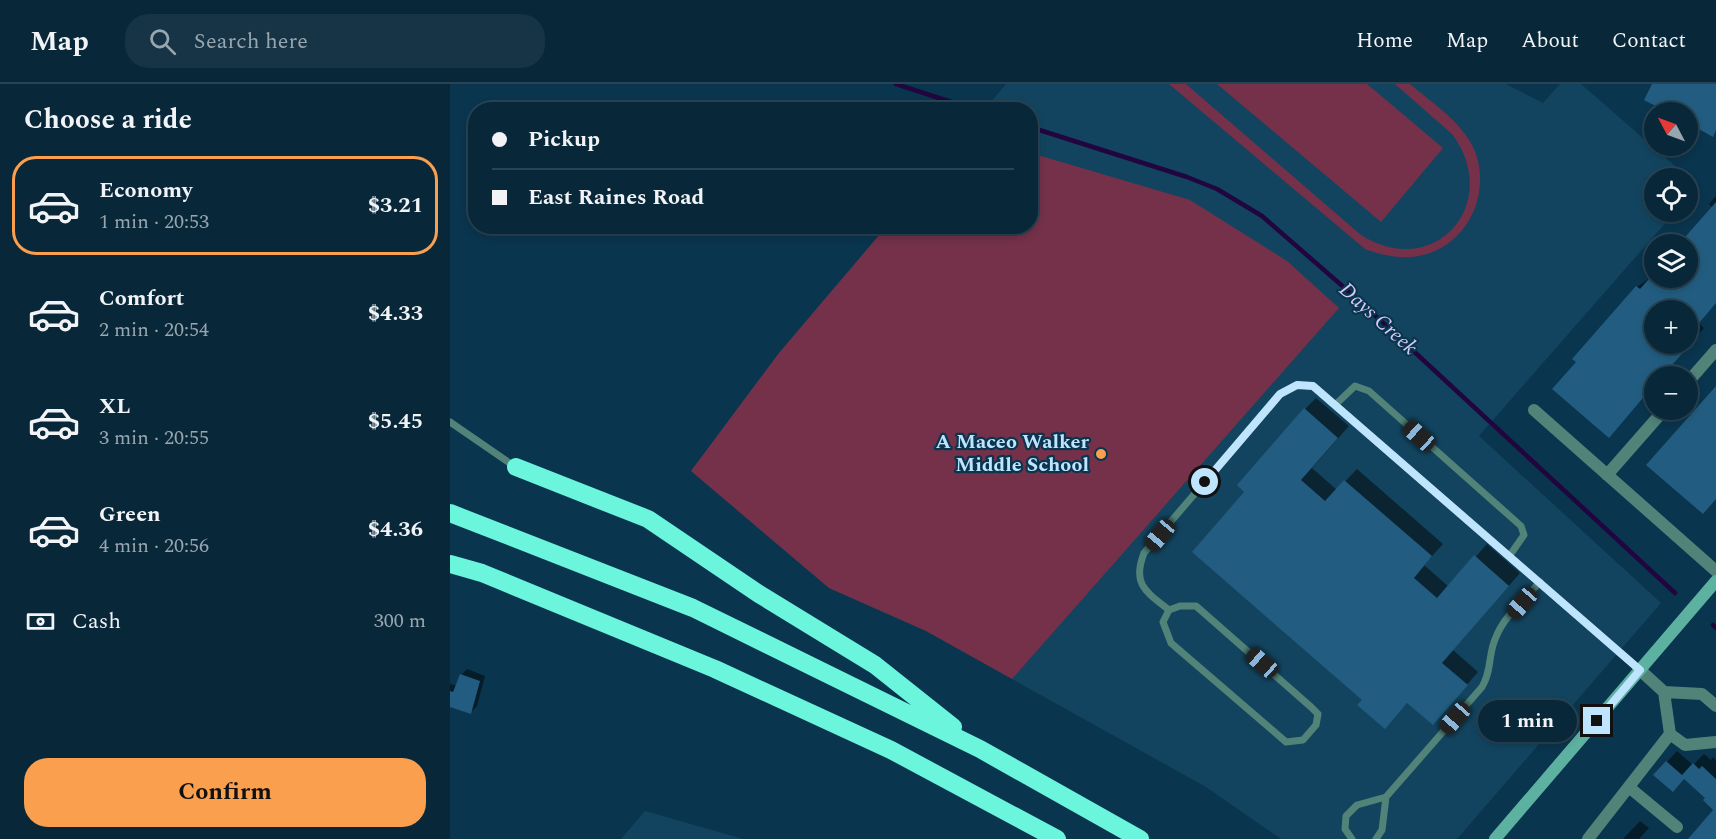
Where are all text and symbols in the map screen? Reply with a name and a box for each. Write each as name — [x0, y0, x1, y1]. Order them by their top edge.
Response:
search box — [125, 14, 545, 68]
text: Map — [30, 20, 89, 63]
icon: search — [146, 25, 179, 58]
text: Search here — [194, 25, 308, 58]
text: Home — [1356, 25, 1413, 57]
text: Map — [1446, 25, 1488, 57]
text: About — [1521, 25, 1579, 57]
text: Contact — [1612, 25, 1686, 57]
text: Choose a ride — [24, 99, 192, 141]
north arrow — [1644, 102, 1698, 156]
map controls — [1644, 102, 1698, 420]
text: Pickup — [528, 123, 600, 156]
button: locate — [1644, 168, 1698, 222]
text: Economy — [99, 174, 192, 207]
icon: car — [27, 179, 81, 233]
text: East Raines Road — [528, 181, 704, 214]
text: $3.21 — [368, 189, 423, 222]
text: 1 min · 20:53 — [99, 207, 209, 237]
button: layers — [1644, 234, 1698, 288]
water label: Days Creek — [1331, 275, 1425, 363]
text: Comfort — [99, 282, 184, 315]
icon: car — [27, 287, 81, 341]
text: $4.33 — [368, 297, 423, 330]
button: + — [1644, 300, 1698, 354]
text: 2 min · 20:54 — [99, 315, 209, 345]
button: − — [1644, 366, 1698, 420]
text: XL — [99, 390, 130, 423]
icon: car — [27, 395, 81, 449]
text: $5.45 — [368, 405, 423, 438]
car — [1400, 417, 1438, 455]
text: 3 min · 20:55 — [99, 423, 209, 453]
place label: A Maceo Walker Middle School — [936, 427, 1089, 480]
marker: A Maceo Walker Middle School — [1094, 447, 1108, 461]
route start — [1191, 468, 1218, 495]
text: Green — [99, 498, 161, 531]
icon: car — [27, 503, 81, 557]
text: $4.36 — [368, 513, 423, 546]
car — [1142, 515, 1178, 555]
text: 4 min · 20:56 — [99, 531, 209, 561]
car — [1503, 584, 1541, 622]
icon: cash — [24, 605, 57, 638]
text: Cash — [72, 605, 121, 638]
text: 300 m — [374, 606, 426, 636]
car — [1243, 644, 1281, 682]
car — [1436, 699, 1474, 737]
callout: 1 min — [1477, 700, 1576, 742]
text: 1 min — [1501, 706, 1554, 736]
route end — [1583, 707, 1610, 734]
button: Confirm — [24, 758, 426, 827]

